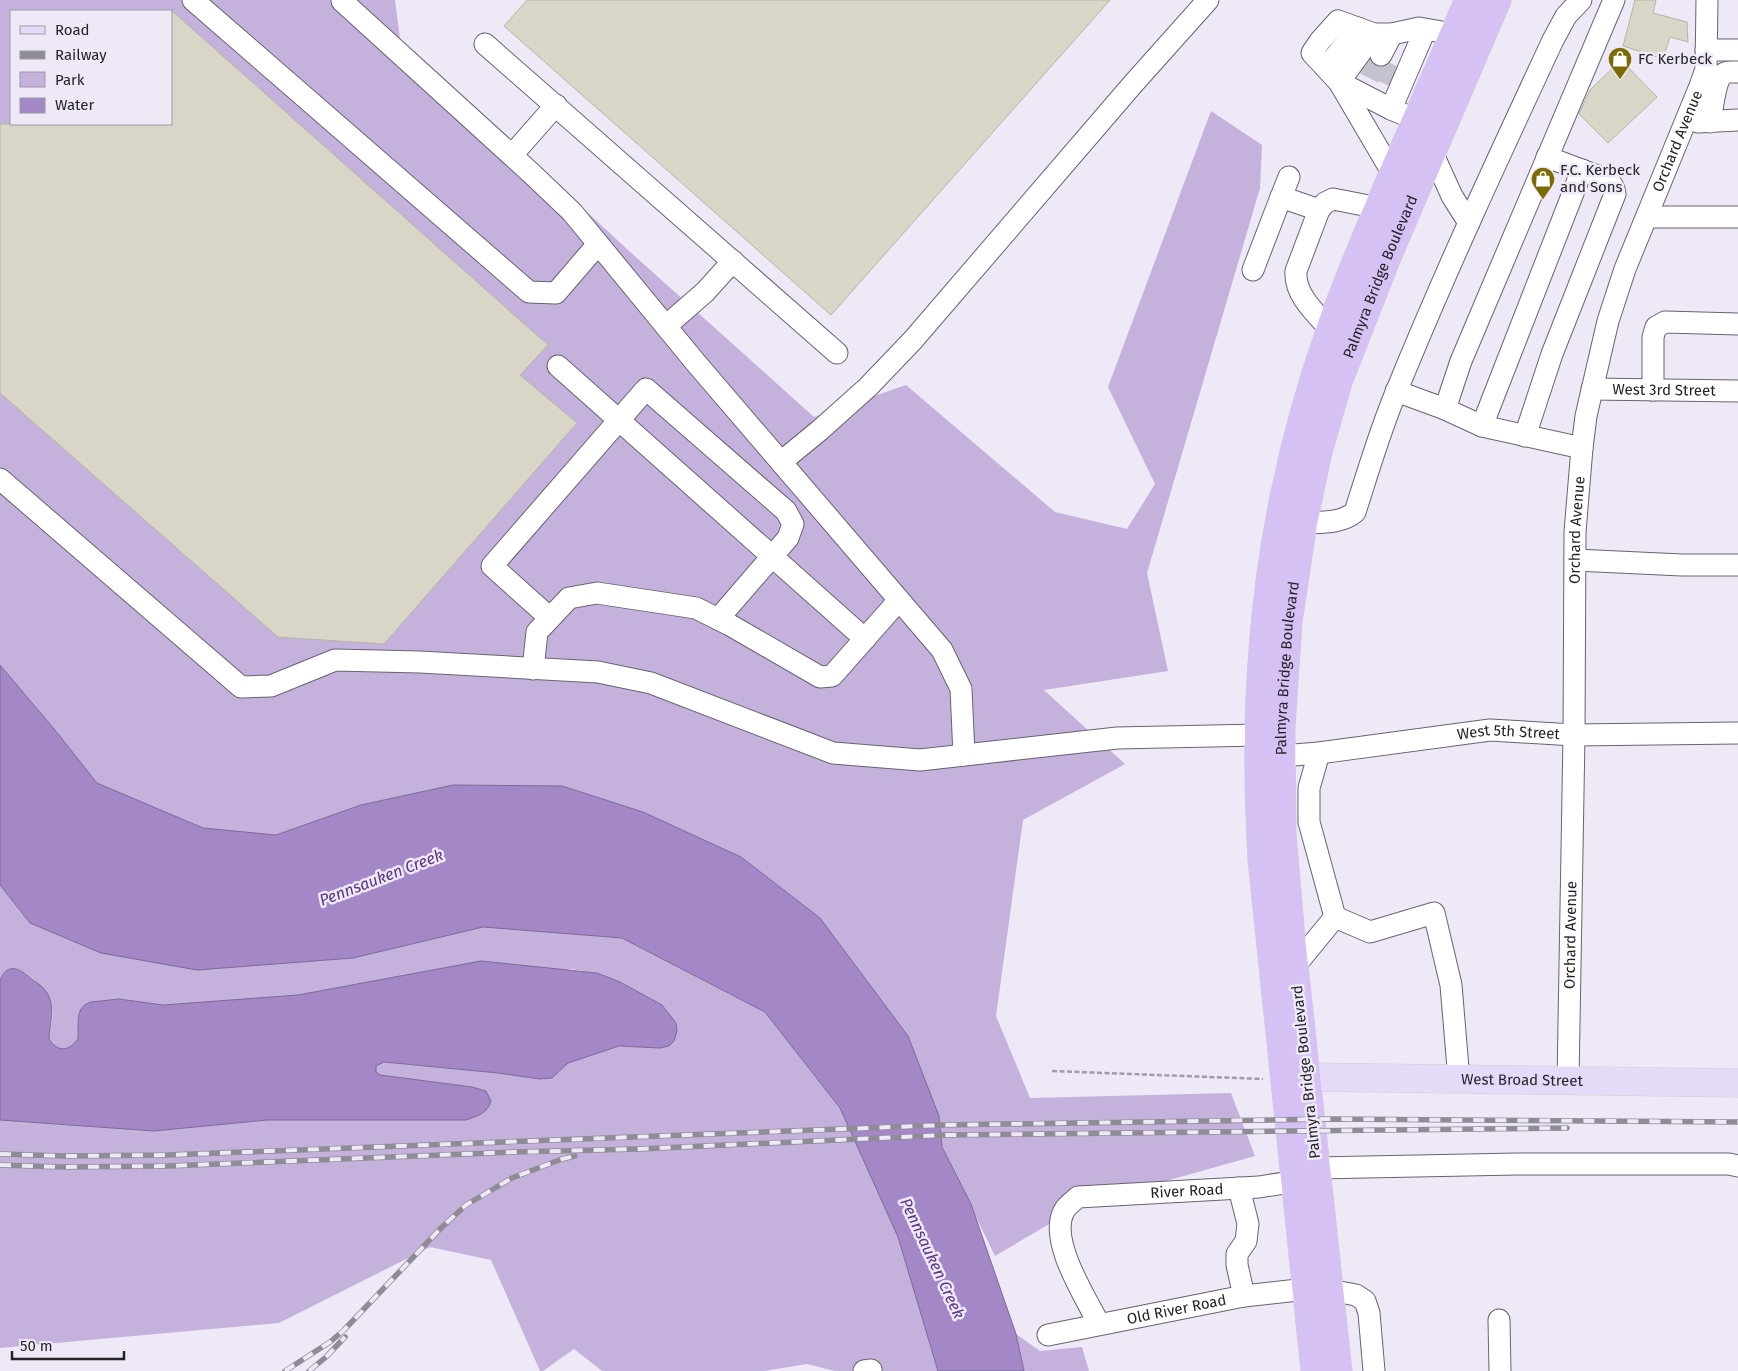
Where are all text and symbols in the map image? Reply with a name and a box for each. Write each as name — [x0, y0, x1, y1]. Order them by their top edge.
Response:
legend — [10, 10, 172, 125]
text: Road — [55, 21, 90, 39]
text: Railway — [55, 46, 107, 64]
shop icon: FC Kerbeck — [1607, 46, 1633, 80]
place label: FC Kerbeck — [1638, 50, 1712, 68]
text: Park — [55, 71, 85, 89]
street label: Orchard Avenue — [1649, 88, 1706, 195]
text: Water — [55, 96, 94, 114]
place label: F.C. Kerbeck and Sons — [1560, 161, 1640, 196]
shop icon: F.C. Kerbeck and Sons — [1530, 166, 1556, 200]
street label: Palmyra Bridge Boulevard — [1339, 192, 1421, 361]
street label: West 3rd Street — [1612, 380, 1716, 400]
street label: Orchard Avenue — [1566, 475, 1589, 584]
street label: Palmyra Bridge Boulevard — [1272, 580, 1303, 755]
street label: West 5th Street — [1456, 721, 1561, 743]
water label: Pennsauken Creek — [317, 845, 446, 910]
street label: Orchard Avenue — [1561, 881, 1580, 989]
street label: Palmyra Bridge Boulevard — [1288, 984, 1324, 1160]
street label: West Broad Street — [1461, 1070, 1584, 1090]
street label: River Road — [1150, 1180, 1224, 1202]
water label: Pennsauken Creek — [896, 1195, 969, 1322]
street label: Old River Road — [1125, 1291, 1228, 1328]
scale bar — [12, 1328, 125, 1360]
text: 50 m — [20, 1337, 53, 1355]

